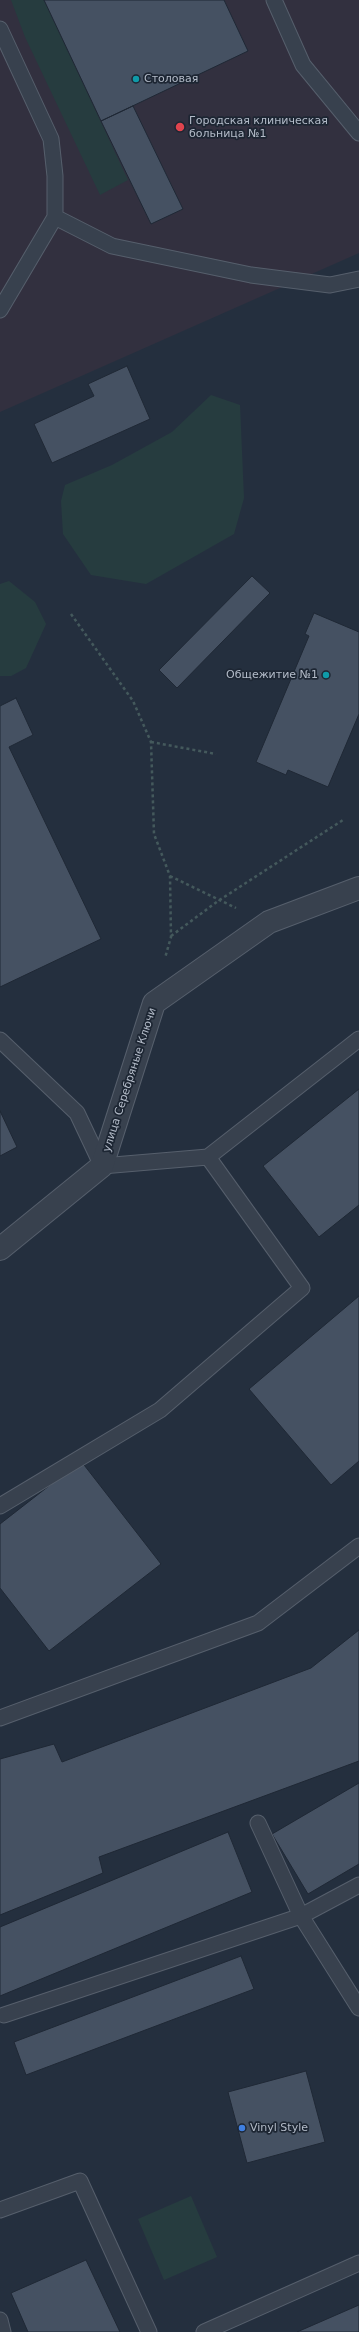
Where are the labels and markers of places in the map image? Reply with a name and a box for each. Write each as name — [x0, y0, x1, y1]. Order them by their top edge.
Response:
place label: Столовая — [144, 72, 198, 86]
marker: Столовая — [131, 74, 141, 84]
place label: Городская клиническая больница №1 — [189, 114, 328, 140]
marker: Городская клиническая больница №1 — [174, 121, 186, 133]
place label: Общежитие №1 — [226, 668, 318, 682]
marker: Общежитие №1 — [321, 670, 331, 680]
place label: Vinyl Style — [250, 2121, 308, 2135]
marker: Vinyl Style — [237, 2123, 247, 2133]

